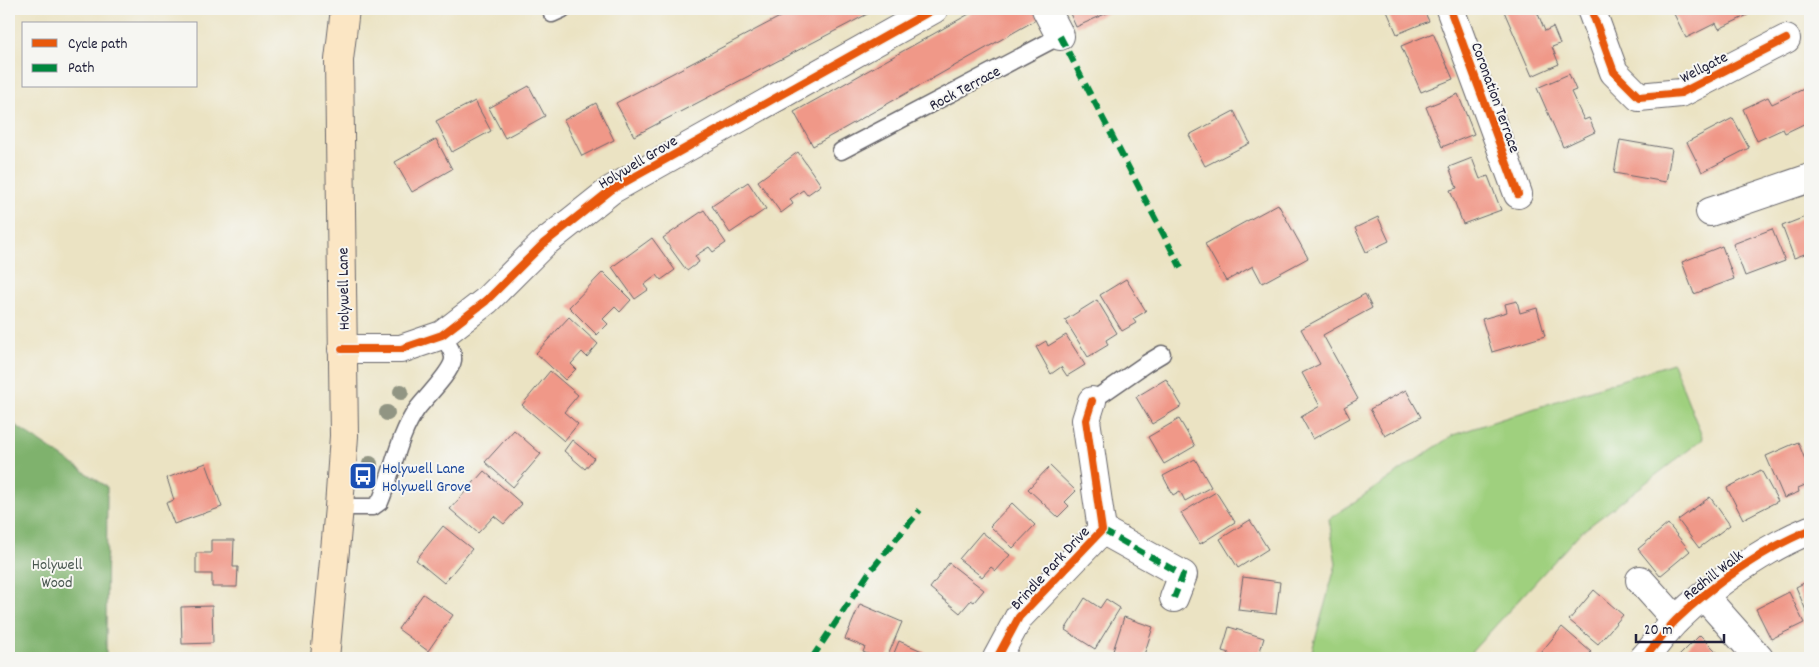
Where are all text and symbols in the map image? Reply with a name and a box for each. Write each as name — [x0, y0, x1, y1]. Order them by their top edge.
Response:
legend — [22, 22, 198, 88]
text: Cycle path — [68, 34, 128, 56]
street label: Coronation Terrace — [1464, 39, 1525, 156]
street label: Wellgate — [1676, 46, 1732, 90]
text: Path — [68, 58, 94, 80]
street label: Rock Terrace — [925, 61, 1005, 118]
street label: Holywell Grove — [594, 130, 682, 196]
street label: Holywell Lane — [332, 247, 357, 331]
place label: Holywell Lane Holywell Grove — [382, 458, 471, 499]
bus stop icon: Holywell Lane Holywell Grove — [348, 461, 378, 491]
street label: Brindle Park Drive — [1006, 522, 1096, 616]
street label: Redhill Walk — [1679, 545, 1749, 607]
park label: Holywell Wood — [32, 554, 82, 595]
scale bar — [1636, 612, 1724, 644]
text: 20 m — [1644, 620, 1672, 642]

